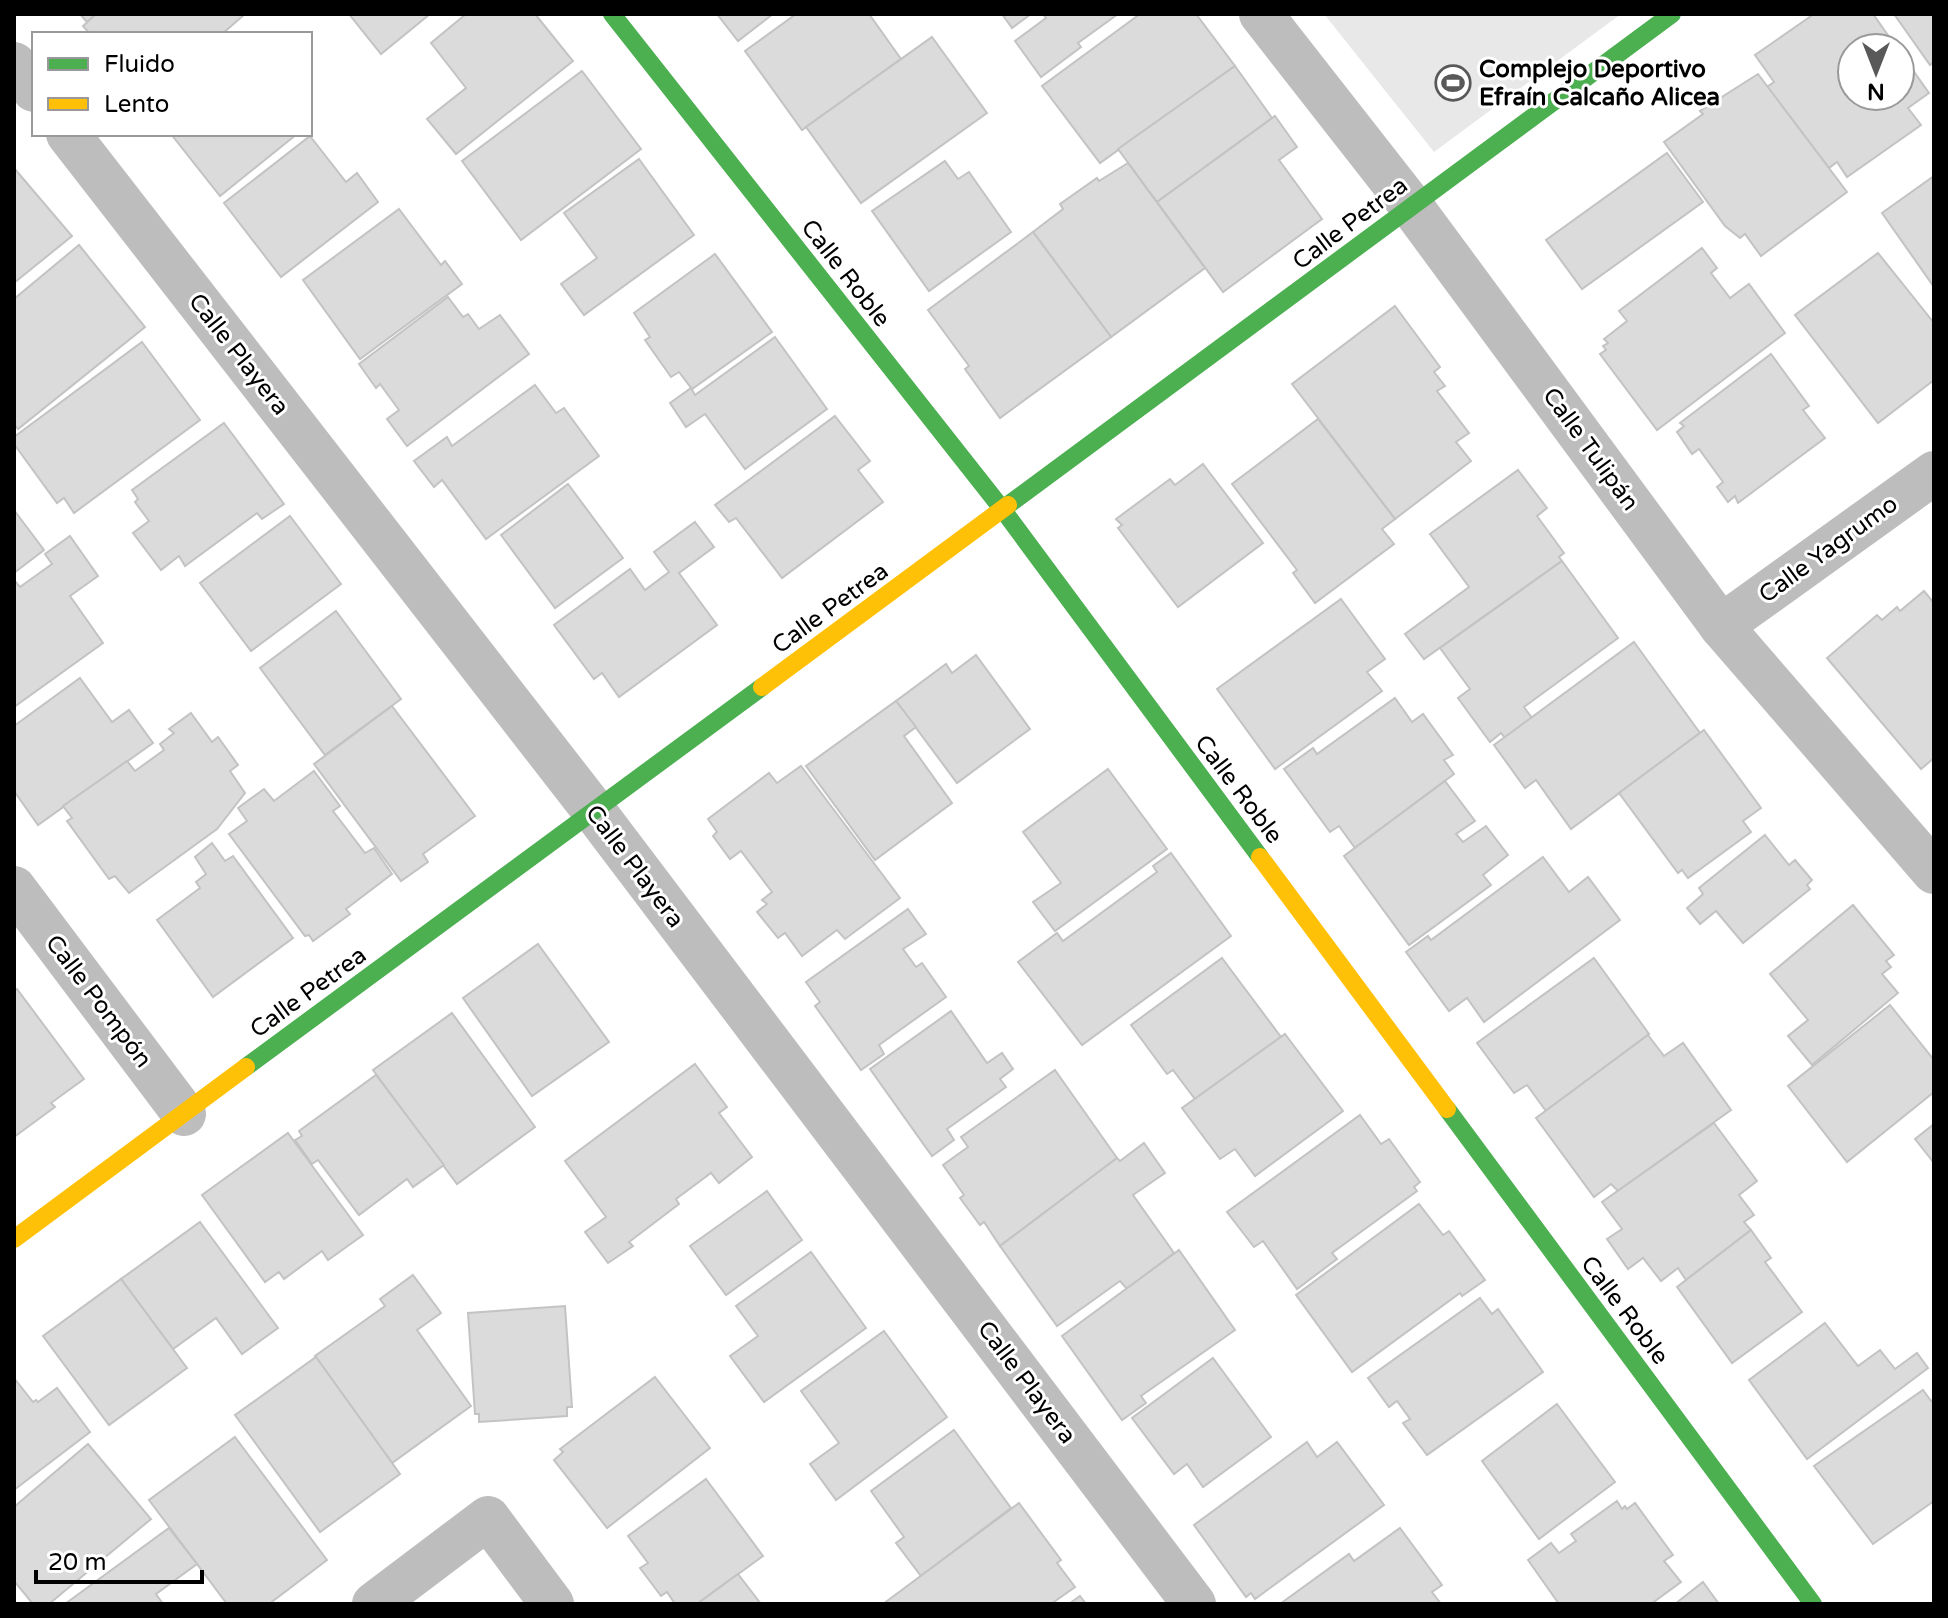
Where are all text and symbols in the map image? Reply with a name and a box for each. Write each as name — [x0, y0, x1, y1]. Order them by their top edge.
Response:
legend — [32, 32, 312, 136]
north arrow — [1836, 32, 1916, 112]
text: Fluido — [104, 50, 175, 79]
place label: Complejo Deportivo Efraín Calcaño Alicea — [1479, 55, 1720, 112]
sports icon: Complejo Deportivo Efraín Calcaño Alicea — [1434, 64, 1472, 102]
text: N — [1867, 78, 1885, 104]
text: Lento — [104, 90, 169, 119]
street label: Calle Petrea — [1287, 171, 1413, 276]
street label: Calle Roble — [795, 214, 897, 333]
street label: Calle Playera — [182, 288, 295, 421]
street label: Calle Tulipán — [1536, 382, 1645, 516]
street label: Calle Yagrumo — [1753, 489, 1903, 609]
street label: Calle Petrea — [767, 557, 894, 660]
street label: Calle Roble — [1188, 729, 1289, 849]
street label: Calle Playera — [579, 799, 690, 933]
street label: Calle Pompón — [39, 929, 158, 1073]
street label: Calle Petrea — [245, 941, 372, 1044]
street label: Calle Roble — [1574, 1250, 1675, 1370]
street label: Calle Playera — [971, 1315, 1082, 1449]
scale bar — [36, 1534, 202, 1584]
text: 20 m — [48, 1548, 106, 1577]

